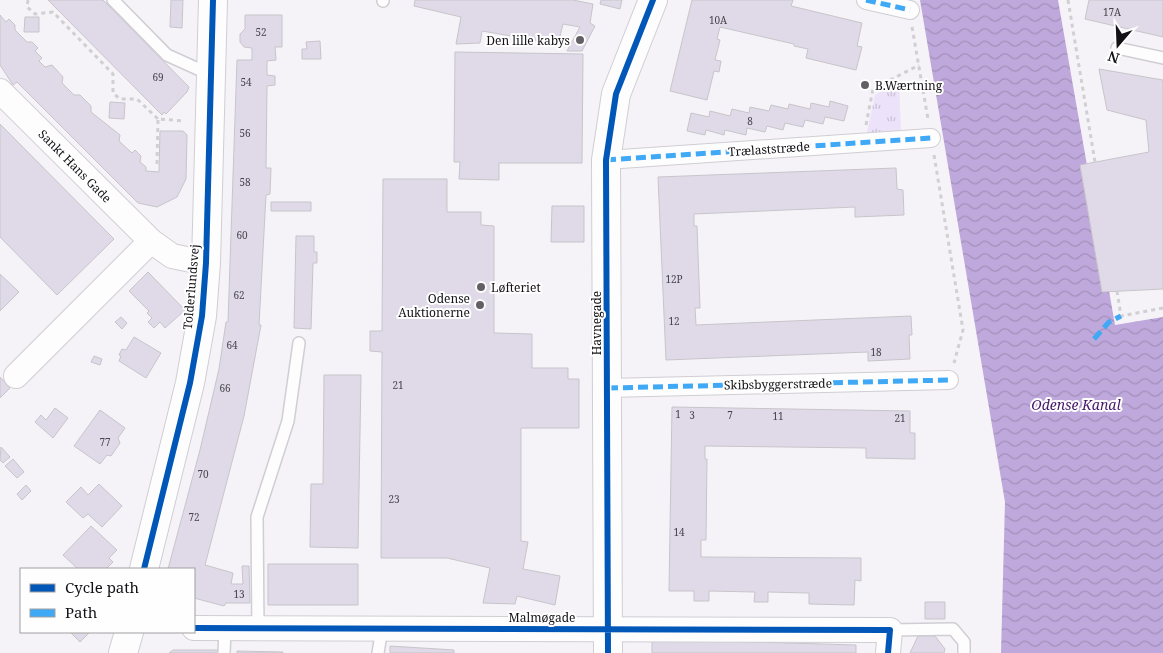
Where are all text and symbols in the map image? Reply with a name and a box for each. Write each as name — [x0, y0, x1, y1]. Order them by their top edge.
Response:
house number: 17A — [1103, 5, 1122, 19]
house number: 10A — [709, 13, 728, 27]
north arrow — [1093, 20, 1143, 70]
house number: 52 — [255, 25, 267, 39]
place label: Den lille kabys — [486, 32, 570, 49]
marker: Den lille kabys — [574, 34, 586, 46]
text: N — [1105, 47, 1122, 69]
house number: 69 — [152, 70, 164, 84]
house number: 54 — [240, 75, 252, 89]
place label: B.Wærtning — [875, 77, 943, 94]
marker: B.Wærtning — [859, 79, 871, 91]
house number: 8 — [747, 114, 753, 128]
street label: Sankt Hans Gade — [35, 126, 115, 206]
house number: 56 — [239, 126, 251, 140]
street label: Trælaststræde — [728, 138, 810, 160]
house number: 58 — [239, 175, 251, 189]
house number: 60 — [236, 228, 248, 242]
street label: Tolderlundsvej — [179, 244, 203, 330]
house number: 12P — [665, 272, 683, 286]
place label: Løfteriet — [491, 279, 541, 296]
marker: Løfteriet — [475, 281, 487, 293]
house number: 62 — [233, 288, 245, 302]
place label: Odense Auktionerne — [398, 290, 470, 321]
street label: Havnegade — [588, 291, 605, 355]
marker: Odense Auktionerne — [474, 299, 486, 311]
house number: 12 — [668, 314, 680, 328]
house number: 64 — [226, 338, 238, 352]
house number: 18 — [870, 345, 882, 359]
street label: Skibsbyggerstræde — [724, 375, 832, 393]
house number: 21 — [392, 378, 404, 392]
house number: 66 — [219, 381, 231, 395]
water label: Odense Kanal — [1031, 395, 1121, 414]
house number: 1 — [675, 407, 681, 421]
house number: 3 — [689, 408, 695, 422]
house number: 7 — [727, 408, 733, 422]
house number: 11 — [772, 409, 784, 423]
house number: 21 — [894, 411, 906, 425]
house number: 77 — [99, 435, 111, 449]
house number: 70 — [197, 467, 209, 481]
house number: 23 — [388, 492, 400, 506]
house number: 72 — [188, 510, 200, 524]
house number: 14 — [673, 525, 685, 539]
legend — [20, 568, 195, 633]
text: Cycle path — [65, 577, 140, 597]
house number: 13 — [233, 587, 245, 601]
text: Path — [65, 602, 98, 622]
street label: Malmøgade — [509, 609, 576, 626]

